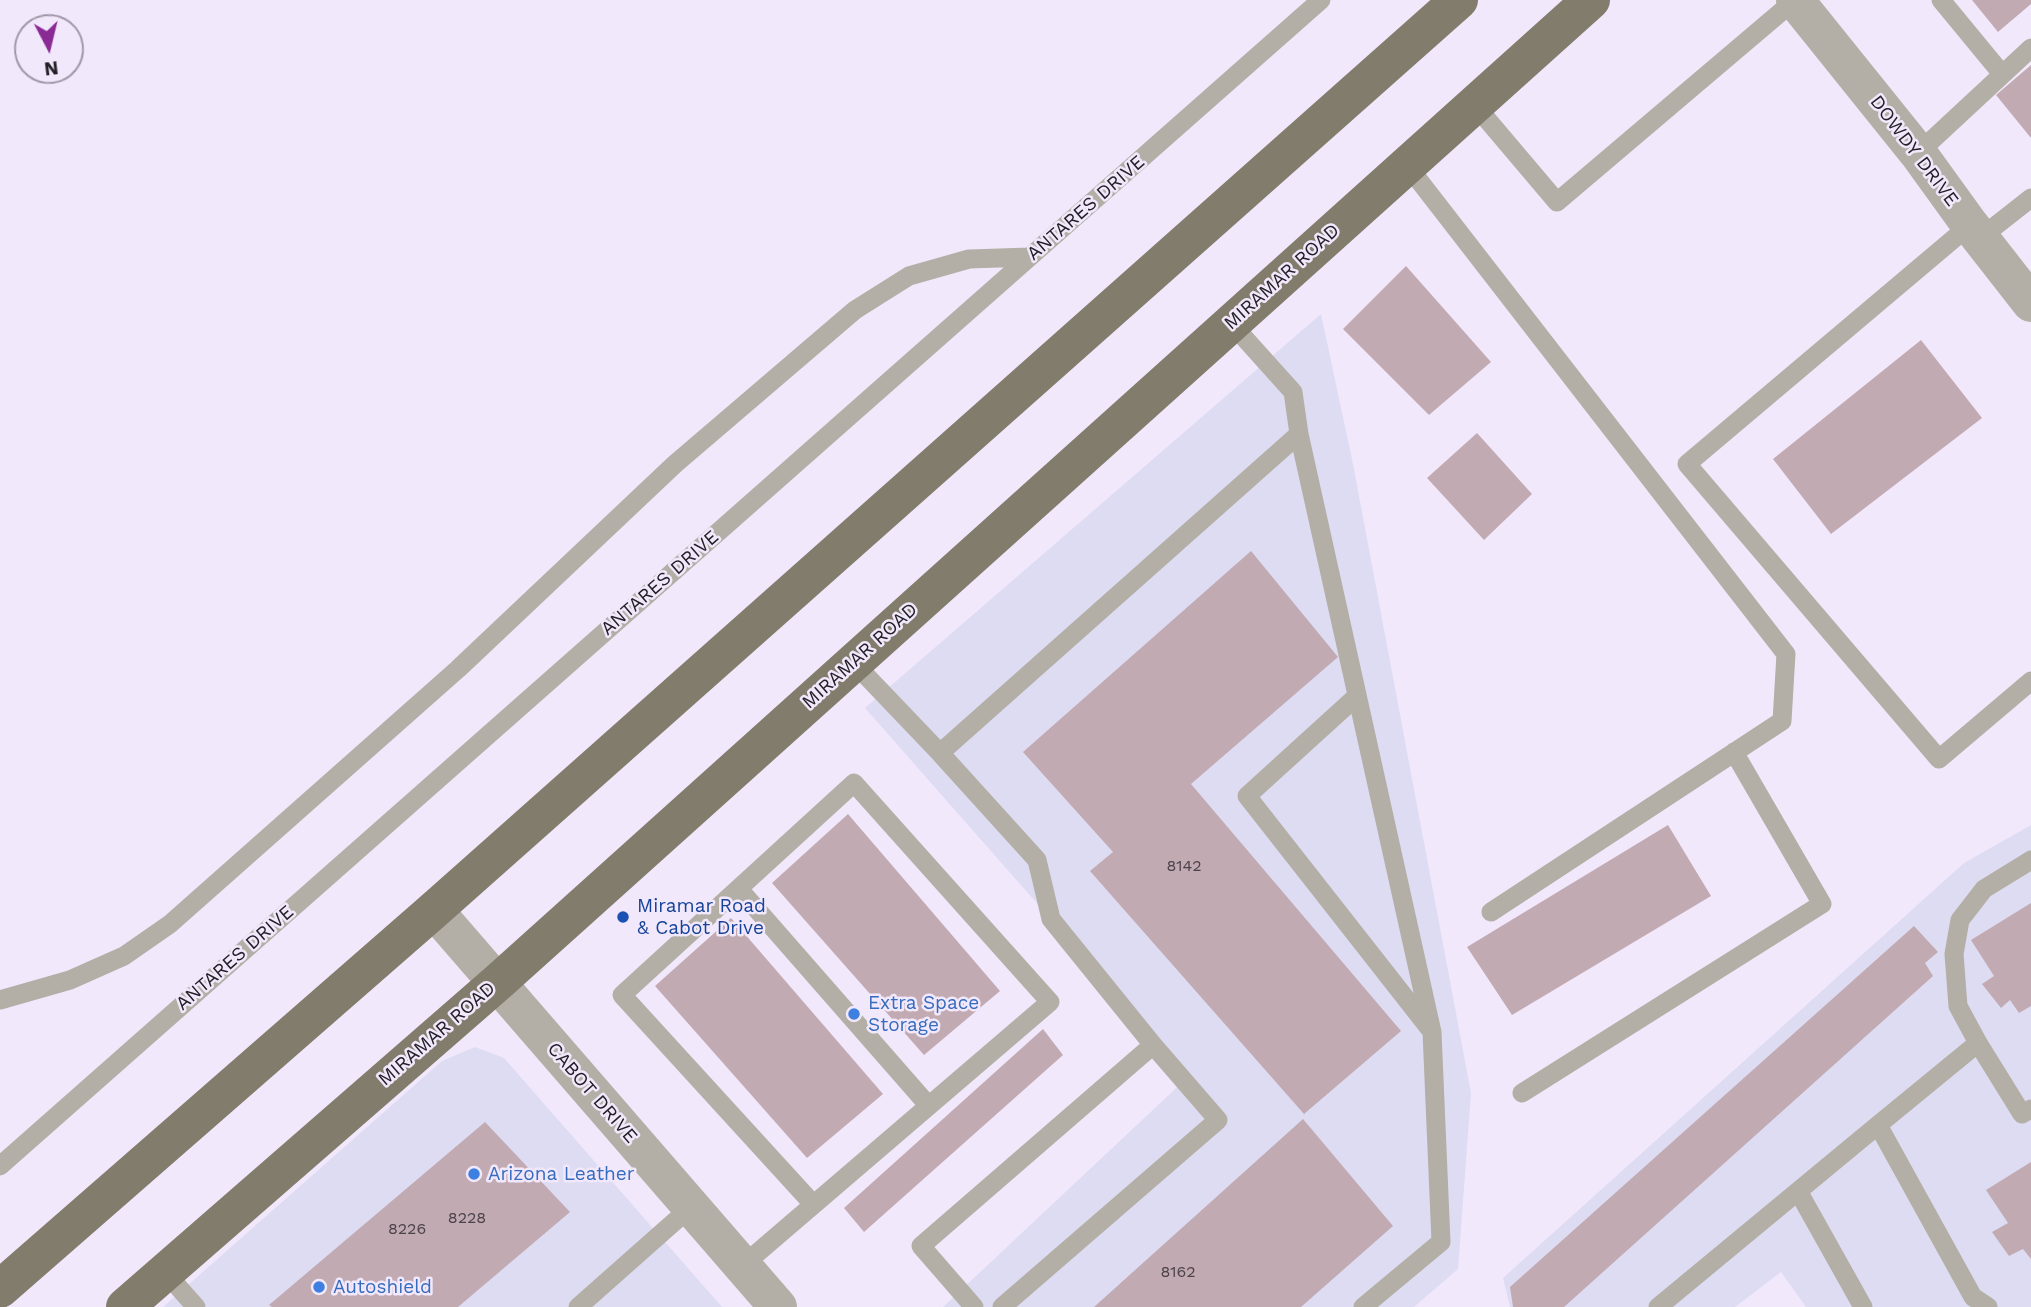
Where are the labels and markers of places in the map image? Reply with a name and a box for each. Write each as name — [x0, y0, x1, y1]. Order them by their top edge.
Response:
place label: Miramar Road & Cabot Drive — [637, 895, 766, 939]
marker: Miramar Road & Cabot Drive — [615, 909, 631, 925]
place label: Extra Space Storage — [868, 992, 979, 1036]
marker: Extra Space Storage — [846, 1006, 862, 1022]
place label: Arizona Leather — [488, 1163, 635, 1185]
marker: Arizona Leather — [466, 1166, 482, 1182]
place label: Autoshield — [333, 1276, 432, 1298]
marker: Autoshield — [311, 1279, 327, 1295]

